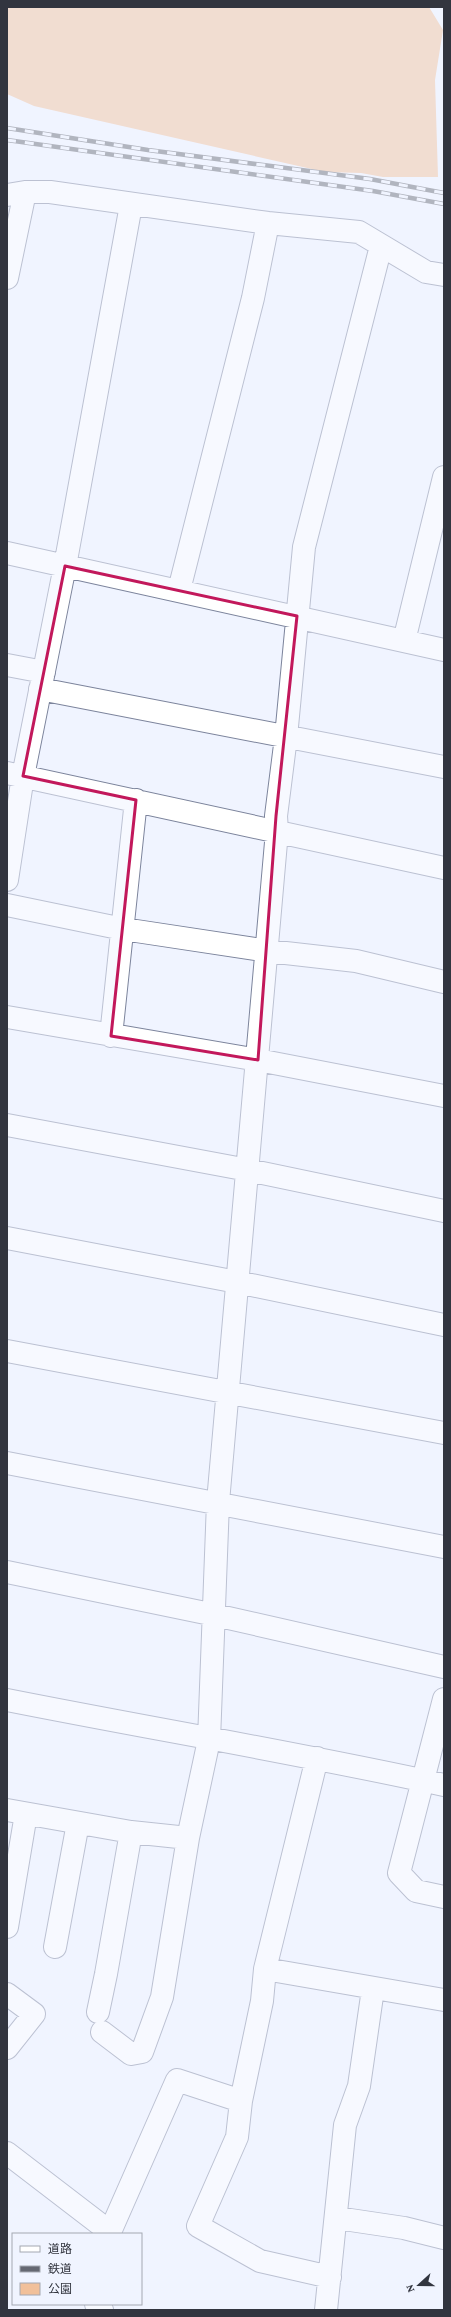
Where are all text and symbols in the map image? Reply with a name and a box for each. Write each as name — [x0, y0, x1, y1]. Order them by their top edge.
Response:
legend — [12, 2233, 142, 2305]
text: 道路 — [48, 2242, 72, 2256]
text: 鉄道 — [48, 2262, 72, 2276]
north arrow — [399, 2265, 439, 2305]
text: 公園 — [48, 2282, 72, 2296]
text: N — [403, 2282, 417, 2294]

